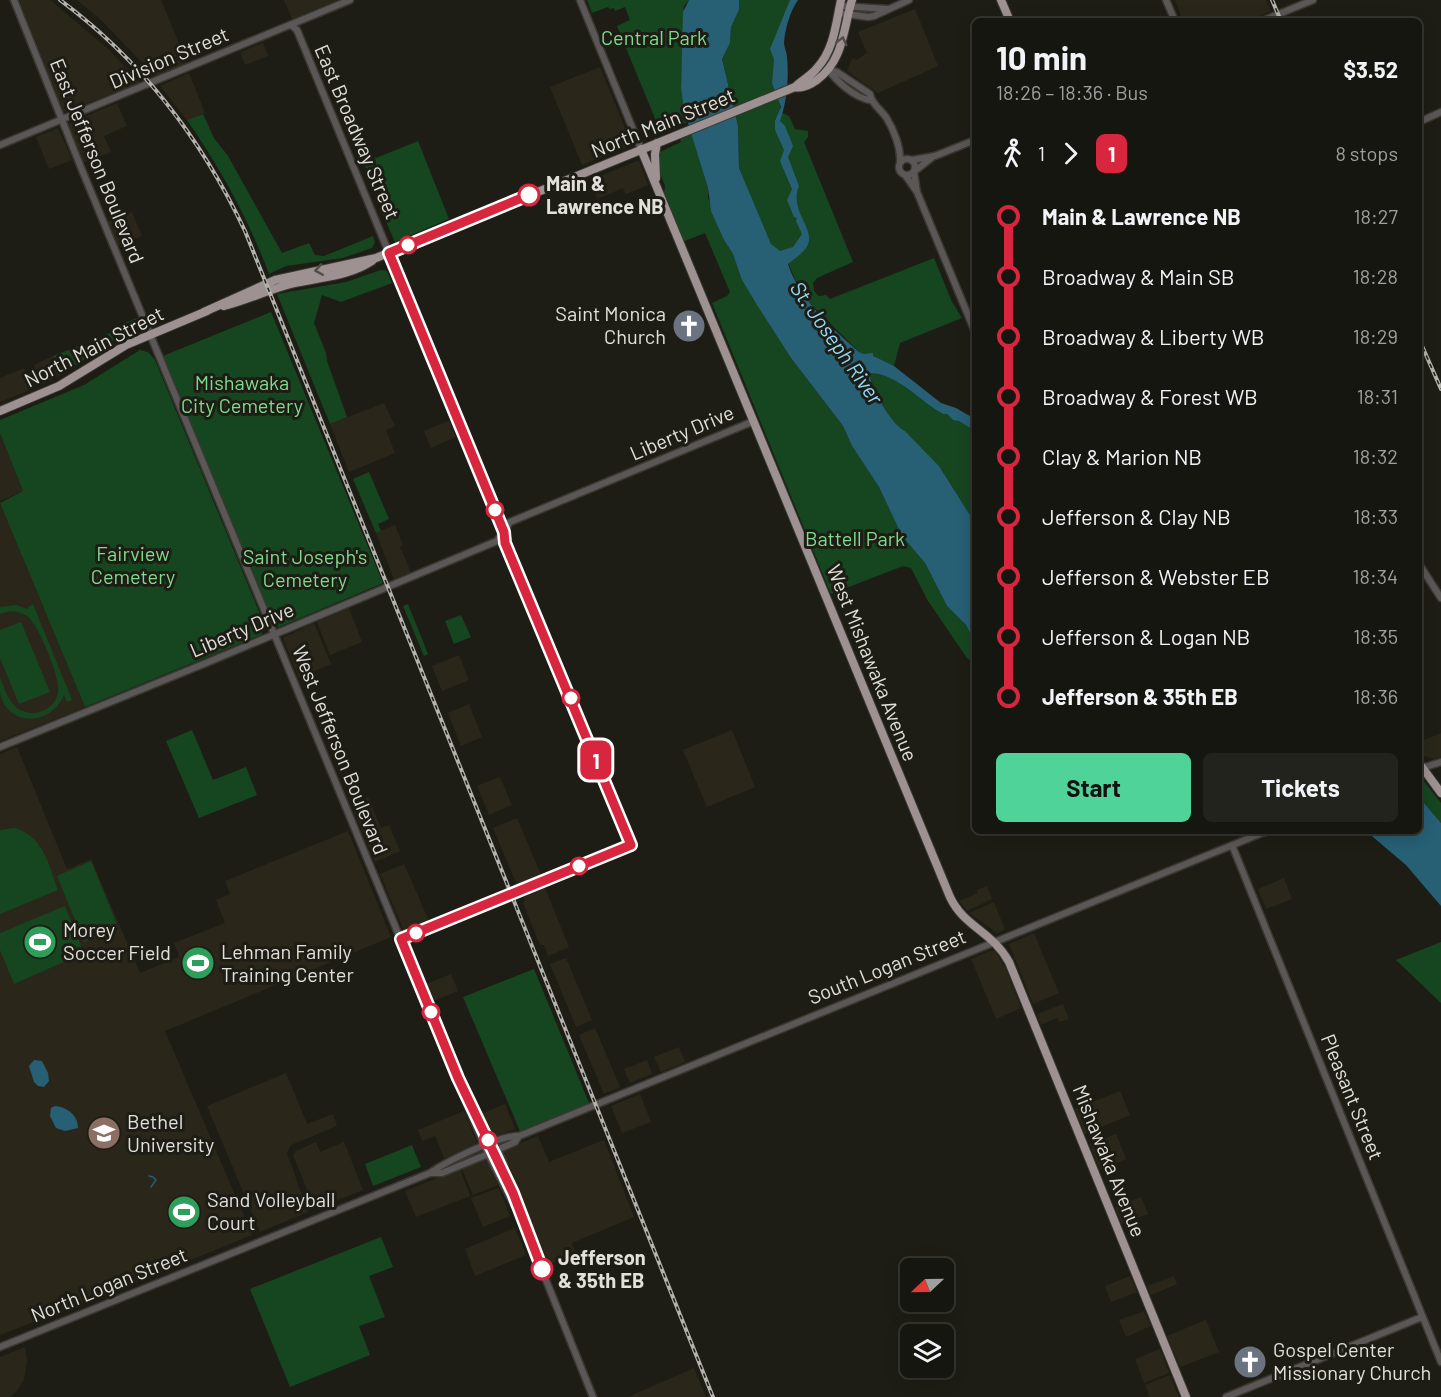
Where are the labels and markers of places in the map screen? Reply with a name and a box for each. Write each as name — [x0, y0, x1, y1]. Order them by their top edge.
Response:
place label: Main & Lawrence NB — [546, 171, 664, 218]
marker: Main & Lawrence NB — [518, 184, 540, 206]
unlabelled marker — [399, 236, 417, 254]
place label: Saint Monica Church — [555, 301, 666, 348]
church icon: Saint Monica Church — [671, 308, 707, 344]
unlabelled marker — [486, 501, 504, 519]
unlabelled marker — [562, 689, 580, 707]
unlabelled marker — [570, 857, 588, 875]
place label: Morey Soccer Field — [63, 917, 171, 964]
sports icon: Morey Soccer Field — [22, 924, 58, 960]
unlabelled marker — [407, 924, 425, 942]
place label: Lehman Family Training Center — [221, 939, 354, 986]
sports icon: Lehman Family Training Center — [180, 945, 216, 981]
unlabelled marker — [422, 1003, 440, 1021]
place label: Bethel University — [127, 1109, 214, 1156]
school or university icon: Bethel University — [86, 1115, 122, 1151]
unlabelled marker — [479, 1131, 497, 1149]
place label: Sand Volleyball Court — [207, 1187, 335, 1234]
sports icon: Sand Volleyball Court — [166, 1194, 202, 1230]
place label: Jefferson & 35th EB — [558, 1245, 646, 1292]
marker: Jefferson & 35th EB — [531, 1258, 553, 1280]
place label: Gospel Center Missionary Church — [1273, 1337, 1431, 1384]
church icon: Gospel Center Missionary Church — [1232, 1344, 1268, 1380]

